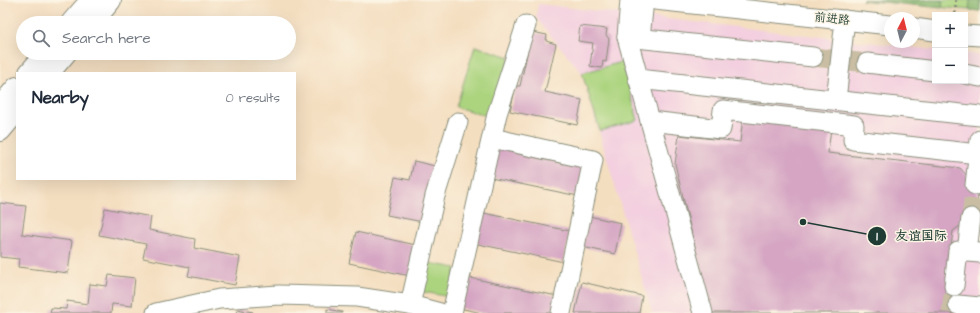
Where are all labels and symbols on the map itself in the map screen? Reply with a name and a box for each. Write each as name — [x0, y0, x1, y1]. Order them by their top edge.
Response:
street label: 前进路 — [813, 9, 851, 29]
north arrow — [884, 12, 920, 48]
callout: 友谊国际 — [867, 223, 955, 248]
text: 友谊国际 — [895, 227, 947, 245]
text: 1 — [876, 228, 878, 245]

